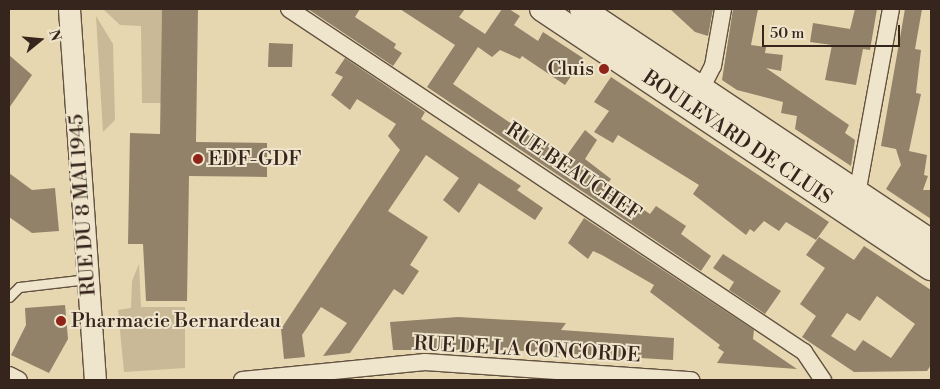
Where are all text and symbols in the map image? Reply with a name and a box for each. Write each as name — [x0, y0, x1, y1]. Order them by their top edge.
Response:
north arrow — [15, 15, 65, 65]
scale bar — [765, 15, 902, 47]
text: 50 m — [770, 24, 804, 43]
text: N — [44, 28, 65, 44]
place label: Cluis — [548, 57, 594, 81]
marker: Cluis — [598, 63, 610, 75]
street label: BOULEVARD DE CLUIS — [638, 66, 836, 210]
street label: RUE DU 8 MAI 1945 — [65, 113, 101, 297]
street label: RUE BEAUCHEF — [501, 118, 645, 226]
place label: EDF-GDF — [208, 147, 301, 171]
marker: EDF-GDF — [192, 153, 204, 165]
place label: Pharmacie Bernardeau — [71, 309, 281, 333]
marker: Pharmacie Bernardeau — [55, 315, 67, 327]
street label: RUE DE LA CONCORDE — [413, 332, 641, 368]

